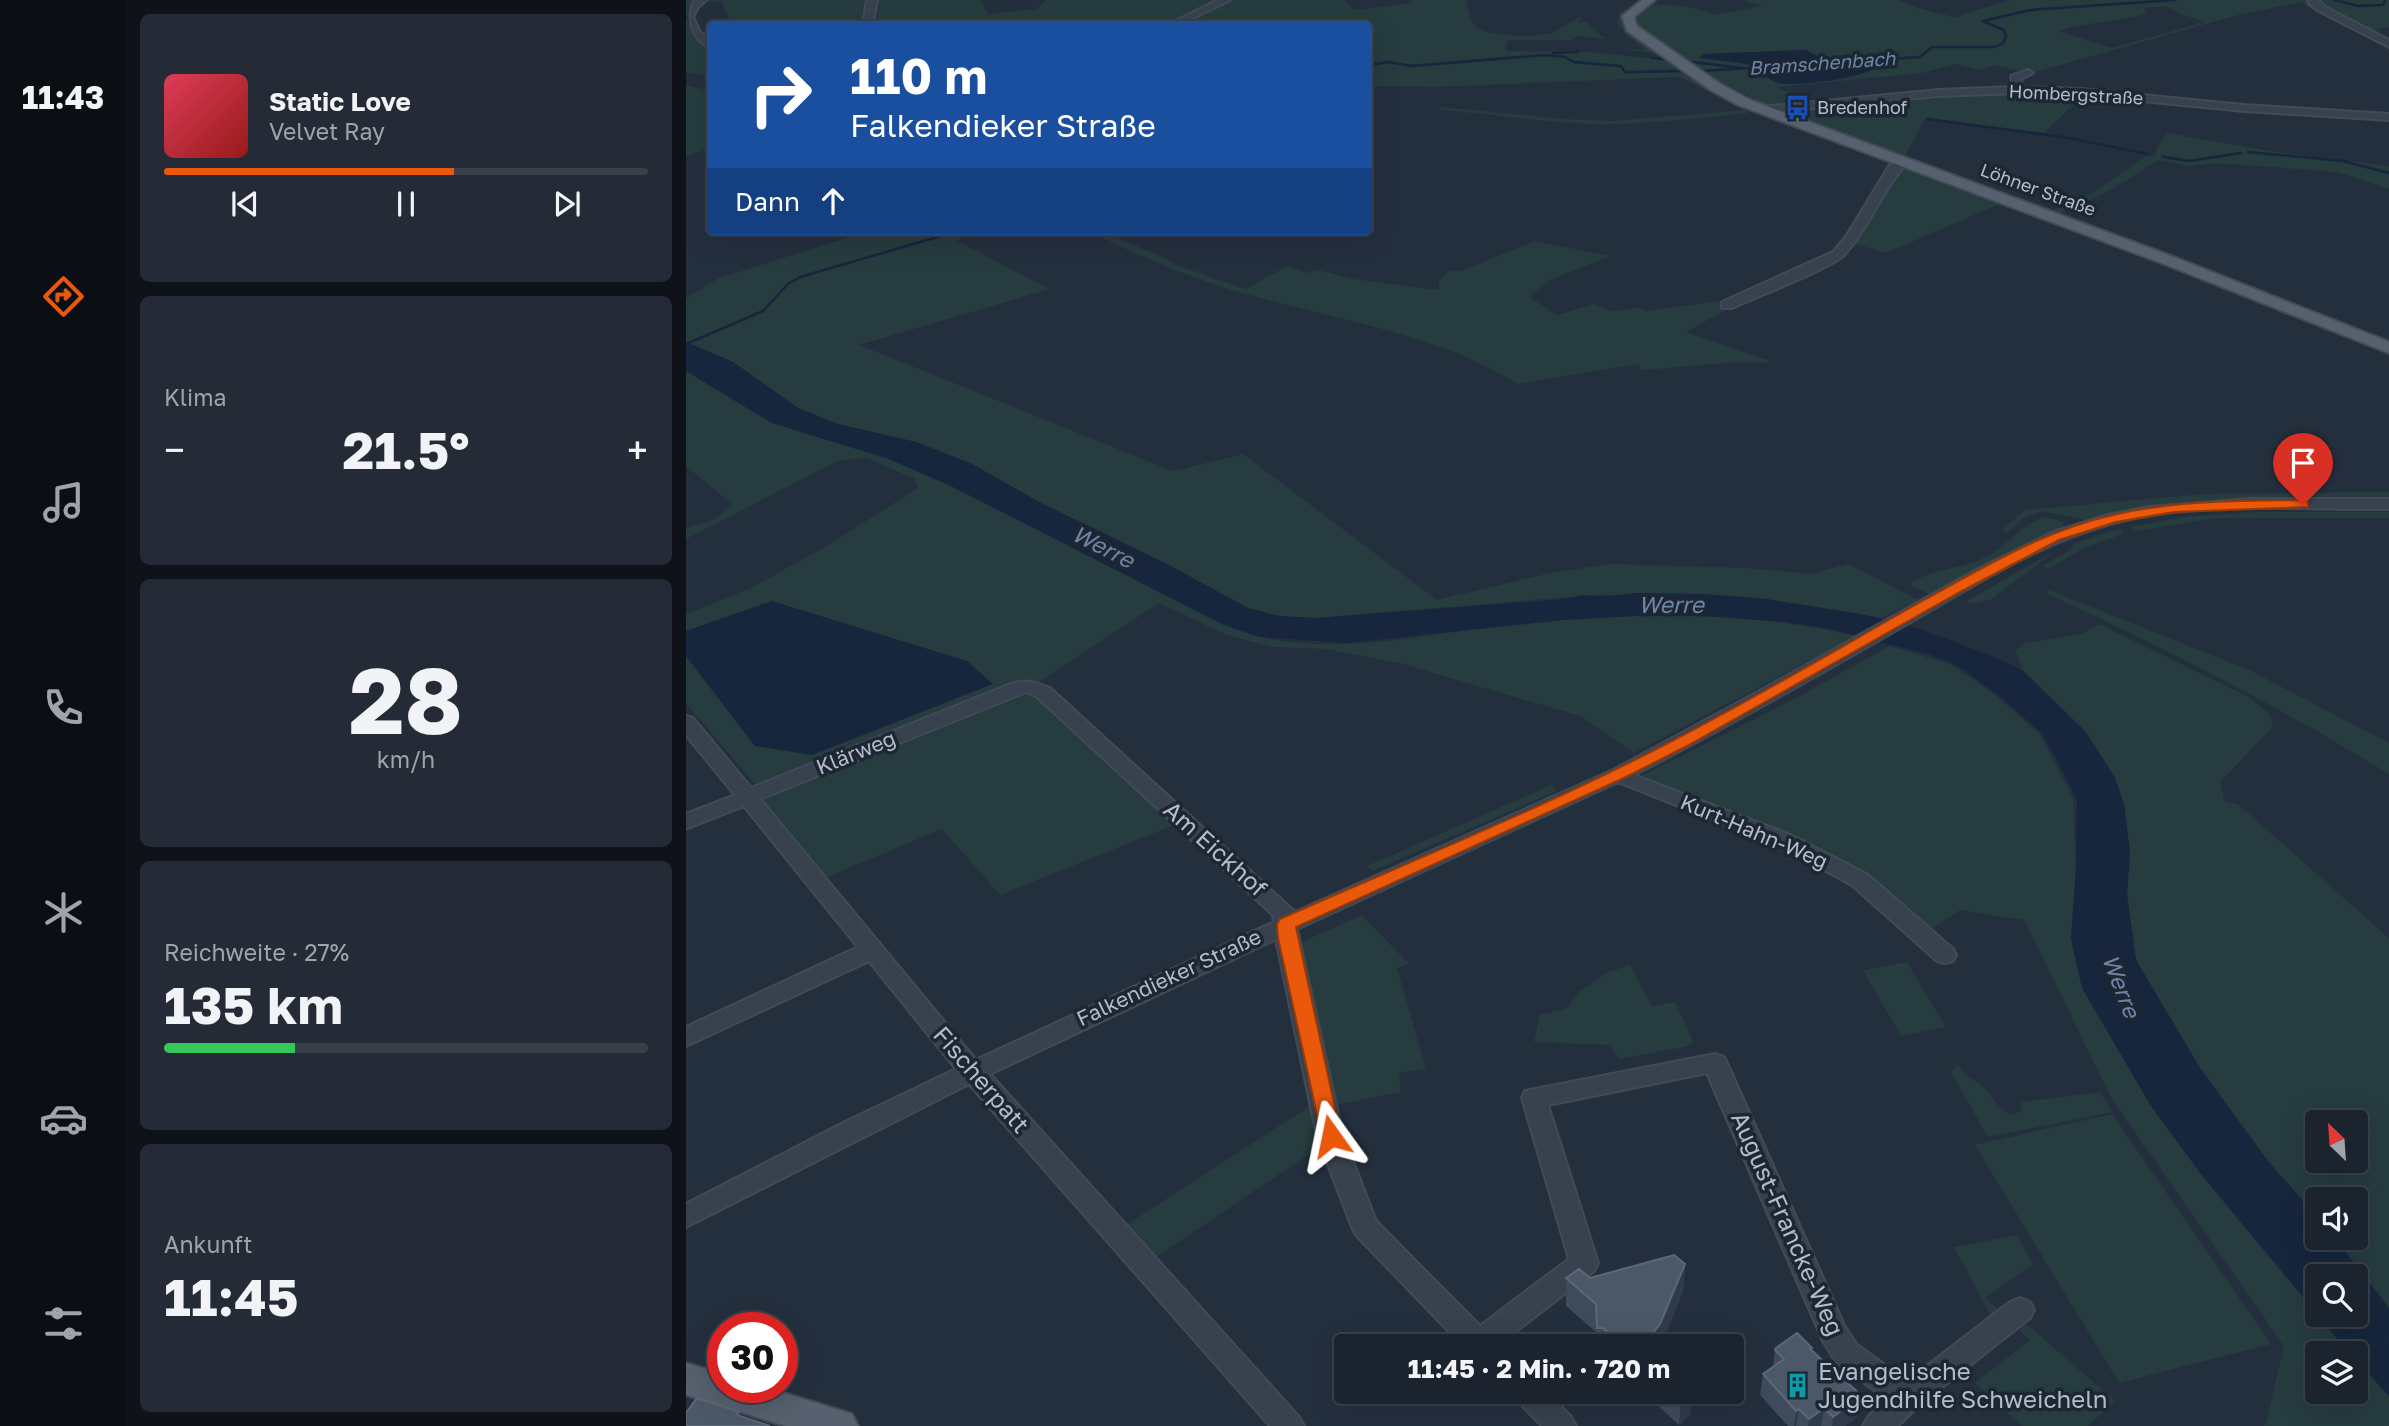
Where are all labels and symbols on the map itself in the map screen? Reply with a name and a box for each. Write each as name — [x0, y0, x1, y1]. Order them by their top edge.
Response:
water label: Bramschenbach — [1748, 46, 1897, 79]
street label: Hombergstraße — [2008, 79, 2144, 109]
bus stop icon: Bredenhof — [1783, 94, 1811, 122]
place label: Bredenhof — [1817, 96, 1908, 118]
street label: Löhner Straße — [1978, 158, 2099, 220]
pin — [2273, 433, 2333, 505]
water label: Werre — [1068, 519, 1140, 574]
water label: Werre — [1638, 590, 1705, 618]
street label: Klärweg — [812, 724, 899, 780]
street label: Kurt-Hahn-Weg — [1677, 788, 1832, 874]
street label: Am Eickhof — [1158, 794, 1274, 902]
street label: Falkendieker Straße — [1072, 923, 1265, 1031]
water label: Werre — [2097, 950, 2147, 1023]
street label: Fischerpatt — [928, 1020, 1036, 1138]
position arrow — [1294, 1099, 1368, 1173]
street label: August-Francke-Weg — [1726, 1107, 1851, 1340]
north arrow — [2305, 1110, 2368, 1172]
speed limit sign: 30 — [707, 1312, 798, 1403]
place label: Evangelische Jugendhilfe Schweicheln — [1818, 1356, 2108, 1413]
building icon: Evangelische Jugendhilfe Schweicheln — [1784, 1372, 1812, 1400]

